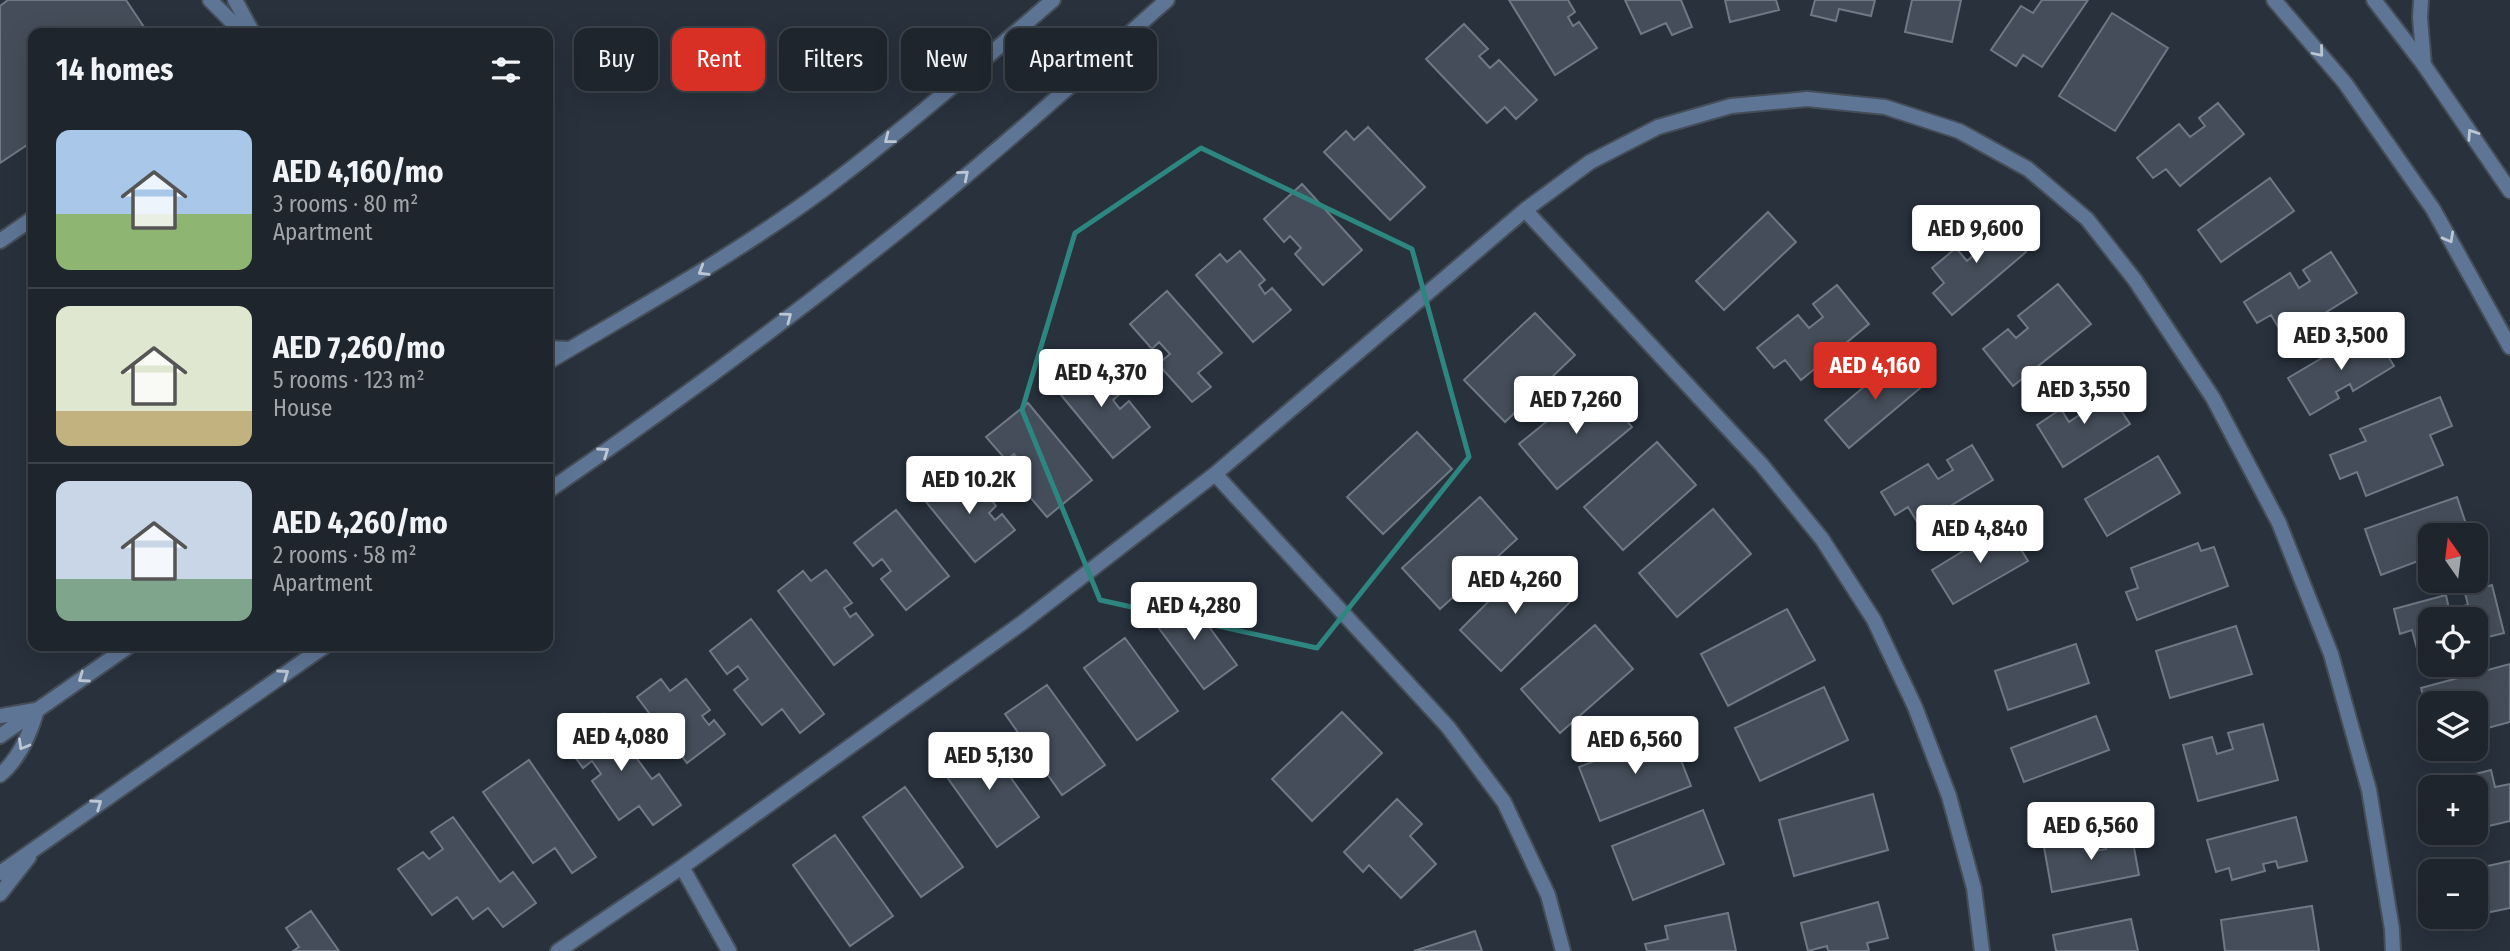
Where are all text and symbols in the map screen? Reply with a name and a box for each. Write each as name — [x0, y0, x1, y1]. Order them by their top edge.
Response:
chip: Buy — [574, 28, 658, 91]
chip: Rent — [672, 28, 765, 91]
chip: Filters — [779, 28, 887, 91]
chip: New — [901, 28, 991, 91]
chip: Apartment — [1005, 28, 1157, 91]
one-way arrow — [2311, 44, 2323, 57]
icon: filters — [487, 51, 525, 89]
text: 14 homes — [56, 52, 173, 88]
one-way arrow — [2468, 129, 2480, 142]
one-way arrow — [884, 130, 896, 143]
text: AED 4,160/mo — [273, 154, 444, 190]
icon: home — [112, 158, 196, 242]
one-way arrow — [956, 171, 969, 183]
text: 3 rooms · 80 m² — [273, 190, 418, 218]
pin: AED 9,600 — [1896, 205, 2056, 265]
text: AED 9,600 — [1928, 214, 2024, 242]
text: Apartment — [273, 218, 373, 246]
one-way arrow — [2441, 231, 2454, 243]
one-way arrow — [698, 262, 711, 275]
pin: AED 3,500 — [2261, 312, 2421, 372]
one-way arrow — [779, 313, 791, 325]
text: AED 3,500 — [2294, 321, 2388, 349]
text: AED 7,260/mo — [273, 330, 445, 366]
icon: home — [112, 334, 196, 418]
pin: AED 4,160 — [1795, 342, 1955, 402]
pin: AED 4,370 — [1021, 350, 1181, 409]
text: AED 4,160 — [1830, 351, 1920, 379]
text: AED 4,370 — [1055, 358, 1147, 386]
text: 5 rooms · 123 m² — [273, 366, 424, 394]
pin: AED 3,550 — [2004, 366, 2164, 426]
text: AED 3,550 — [2037, 375, 2131, 403]
pin: AED 7,260 — [1496, 376, 1656, 436]
text: AED 7,260 — [1530, 385, 1622, 413]
text: House — [273, 394, 332, 422]
one-way arrow — [596, 448, 609, 460]
pin: AED 10.2K — [889, 456, 1049, 516]
text: AED 10.2K — [922, 465, 1016, 493]
text: AED 4,260/mo — [273, 505, 448, 541]
pin: AED 4,840 — [1900, 505, 2060, 565]
icon: home — [112, 509, 196, 593]
text: AED 4,840 — [1932, 514, 2028, 542]
north arrow — [2418, 523, 2488, 593]
map controls — [2418, 523, 2488, 929]
text: 2 rooms · 58 m² — [273, 541, 417, 569]
pin: AED 4,260 — [1435, 556, 1595, 616]
text: AED 4,260 — [1468, 565, 1562, 593]
text: Apartment — [273, 569, 373, 597]
pin: AED 4,280 — [1114, 582, 1274, 642]
text: AED 4,280 — [1147, 591, 1241, 619]
button: locate — [2418, 607, 2488, 677]
one-way arrow — [78, 670, 91, 682]
one-way arrow — [276, 670, 289, 682]
button: layers — [2418, 691, 2488, 761]
pin: AED 4,080 — [541, 714, 701, 773]
pin: AED 6,560 — [1555, 716, 1715, 776]
text: AED 4,080 — [573, 722, 669, 750]
text: AED 6,560 — [1587, 725, 1683, 753]
pin: AED 5,130 — [909, 732, 1069, 792]
one-way arrow — [18, 737, 31, 750]
text: AED 5,130 — [944, 741, 1034, 769]
button: + — [2418, 775, 2488, 845]
one-way arrow — [89, 800, 102, 812]
pin: AED 6,560 — [2011, 802, 2171, 862]
text: AED 6,560 — [2043, 811, 2139, 839]
button: − — [2418, 859, 2488, 929]

